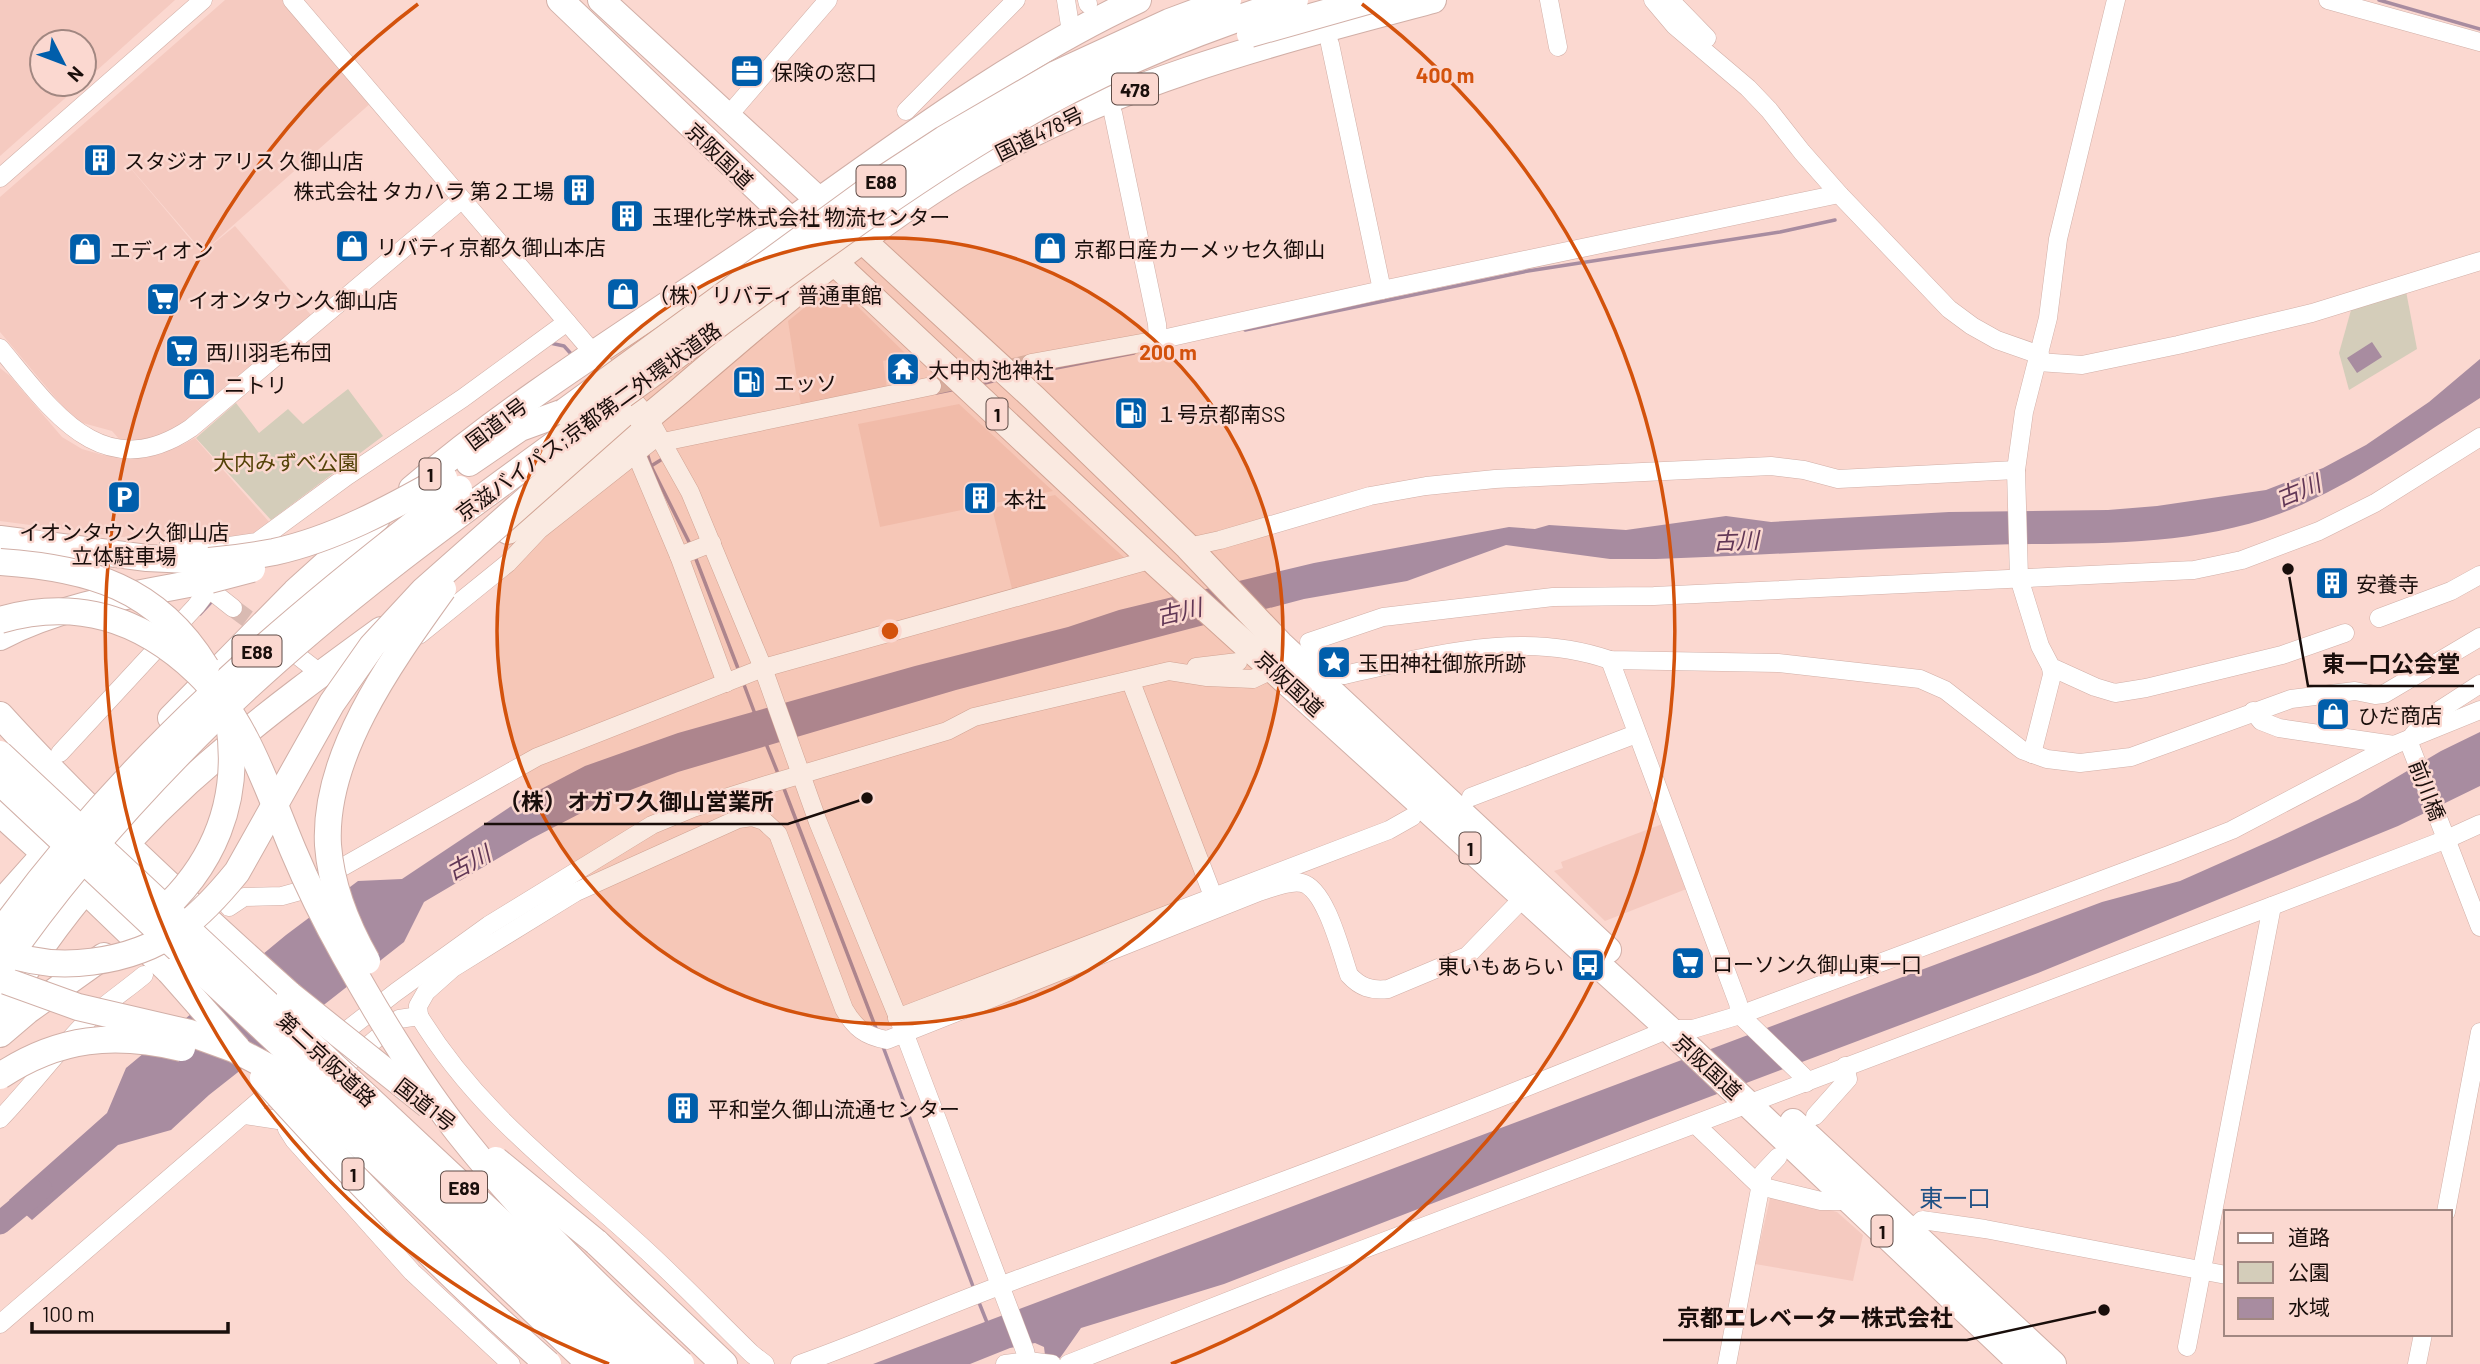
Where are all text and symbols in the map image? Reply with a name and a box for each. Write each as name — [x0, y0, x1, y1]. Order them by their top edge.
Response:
north arrow — [28, 28, 98, 98]
office icon: 保険の窓口 — [728, 52, 766, 90]
place label: 保険の窓口 — [772, 59, 877, 84]
text: N — [63, 62, 89, 87]
text: 400 m — [1416, 62, 1474, 87]
road number: 478 — [1112, 74, 1158, 104]
street label: 国道478号 — [991, 101, 1087, 165]
street label: 京阪国道 — [681, 117, 759, 193]
building icon: スタジオ アリス 久御山店 — [81, 141, 119, 179]
place label: スタジオ アリス 久御山店 — [124, 148, 363, 173]
road number: E88 — [856, 166, 906, 196]
building icon: 株式会社 タカハラ 第２工場 — [560, 171, 598, 209]
place label: 株式会社 タカハラ 第２工場 — [294, 178, 554, 203]
building icon: 玉理化学株式会社 物流センター — [608, 197, 646, 235]
place label: 玉理化学株式会社 物流センター — [652, 204, 950, 229]
shop icon: リバティ京都久御山本店 — [333, 227, 371, 265]
shop icon: 京都日産カーメッセ久御山 — [1031, 229, 1069, 267]
shop icon: エディオン — [66, 230, 104, 268]
place label: リバティ京都久御山本店 — [376, 234, 606, 259]
place label: 京都日産カーメッセ久御山 — [1074, 236, 1325, 261]
place label: エディオン — [110, 237, 214, 262]
shop icon: （株）リバティ 普通車館 — [604, 275, 642, 313]
supermarket icon: イオンタウン久御山店 — [144, 280, 182, 318]
place label: （株）リバティ 普通車館 — [648, 282, 882, 307]
place label: イオンタウン久御山店 — [188, 287, 398, 312]
street label: 京滋バイパス;京都第二外環状道路 — [451, 317, 725, 525]
supermarket icon: 西川羽毛布団 — [163, 332, 201, 370]
place label: 西川羽毛布団 — [206, 339, 332, 364]
text: 200 m — [1139, 339, 1197, 364]
temple icon: 大中内池神社 — [884, 350, 922, 388]
place label: 大中内池神社 — [928, 357, 1054, 382]
fuel station icon: エッソ — [730, 363, 768, 401]
shop icon: ニトリ — [180, 365, 218, 403]
place label: エッソ — [774, 370, 837, 395]
place label: ニトリ — [224, 372, 287, 397]
street label: 国道1号 — [460, 392, 532, 454]
fuel station icon: １号京都南SS — [1112, 394, 1150, 432]
road number: 1 — [986, 398, 1007, 430]
place label: １号京都南SS — [1156, 401, 1286, 426]
park label: 大内みずべ公園 — [213, 449, 359, 474]
road number: 1 — [420, 458, 440, 489]
water label: 古川 — [2271, 467, 2327, 512]
parking icon: イオンタウン久御山店 立体駐車場 — [105, 478, 143, 516]
building icon: 本社 — [961, 479, 999, 517]
place label: 本社 — [1004, 486, 1046, 511]
place label: イオンタウン久御山店 立体駐車場 — [19, 519, 229, 568]
water label: 古川 — [1713, 525, 1762, 555]
building icon: 安養寺 — [2313, 564, 2351, 602]
place label: 安養寺 — [2356, 571, 2419, 596]
water label: 古川 — [1153, 592, 1207, 630]
centre of rings — [878, 619, 902, 643]
road number: E88 — [232, 636, 282, 666]
callout: 東一口公会堂 — [2308, 642, 2474, 686]
place icon: 玉田神社御旅所跡 — [1315, 643, 1353, 681]
street label: 京阪国道 — [1251, 645, 1329, 721]
text: 東一口公会堂 — [2322, 649, 2460, 677]
place label: 玉田神社御旅所跡 — [1358, 650, 1526, 675]
shop icon: ひだ商店 — [2314, 695, 2352, 733]
place label: ひだ商店 — [2358, 702, 2442, 727]
street label: 前川橋 — [2405, 756, 2451, 824]
callout: （株）オガワ久御山営業所 — [484, 780, 788, 824]
text: （株）オガワ久御山営業所 — [498, 787, 774, 815]
road number: 1 — [1460, 832, 1480, 863]
water label: 古川 — [441, 837, 498, 885]
supermarket icon: ローソン久御山東一口 — [1669, 944, 1707, 982]
bus stop icon: 東いもあらい — [1569, 946, 1607, 984]
place label: ローソン久御山東一口 — [1712, 951, 1922, 976]
place label: 東いもあらい — [1438, 953, 1564, 978]
street label: 第二京阪道路 — [272, 1007, 382, 1111]
street label: 京阪国道 — [1669, 1028, 1747, 1104]
street label: 国道1号 — [391, 1072, 461, 1136]
building icon: 平和堂久御山流通センター — [664, 1089, 702, 1127]
place label: 平和堂久御山流通センター — [708, 1096, 960, 1121]
road number: 1 — [342, 1158, 364, 1190]
road number: E89 — [441, 1172, 487, 1203]
district label: 東一口 — [1919, 1183, 1991, 1212]
legend — [2224, 1210, 2452, 1336]
road number: 1 — [1871, 1216, 1892, 1246]
text: 道路 — [2288, 1224, 2330, 1249]
text: 公園 — [2288, 1259, 2330, 1284]
scale bar — [32, 1290, 228, 1334]
text: 水域 — [2288, 1294, 2330, 1319]
callout: 京都エレベーター株式会社 — [1663, 1296, 1967, 1340]
text: 100 m — [42, 1301, 95, 1326]
text: 京都エレベーター株式会社 — [1677, 1303, 1953, 1331]

